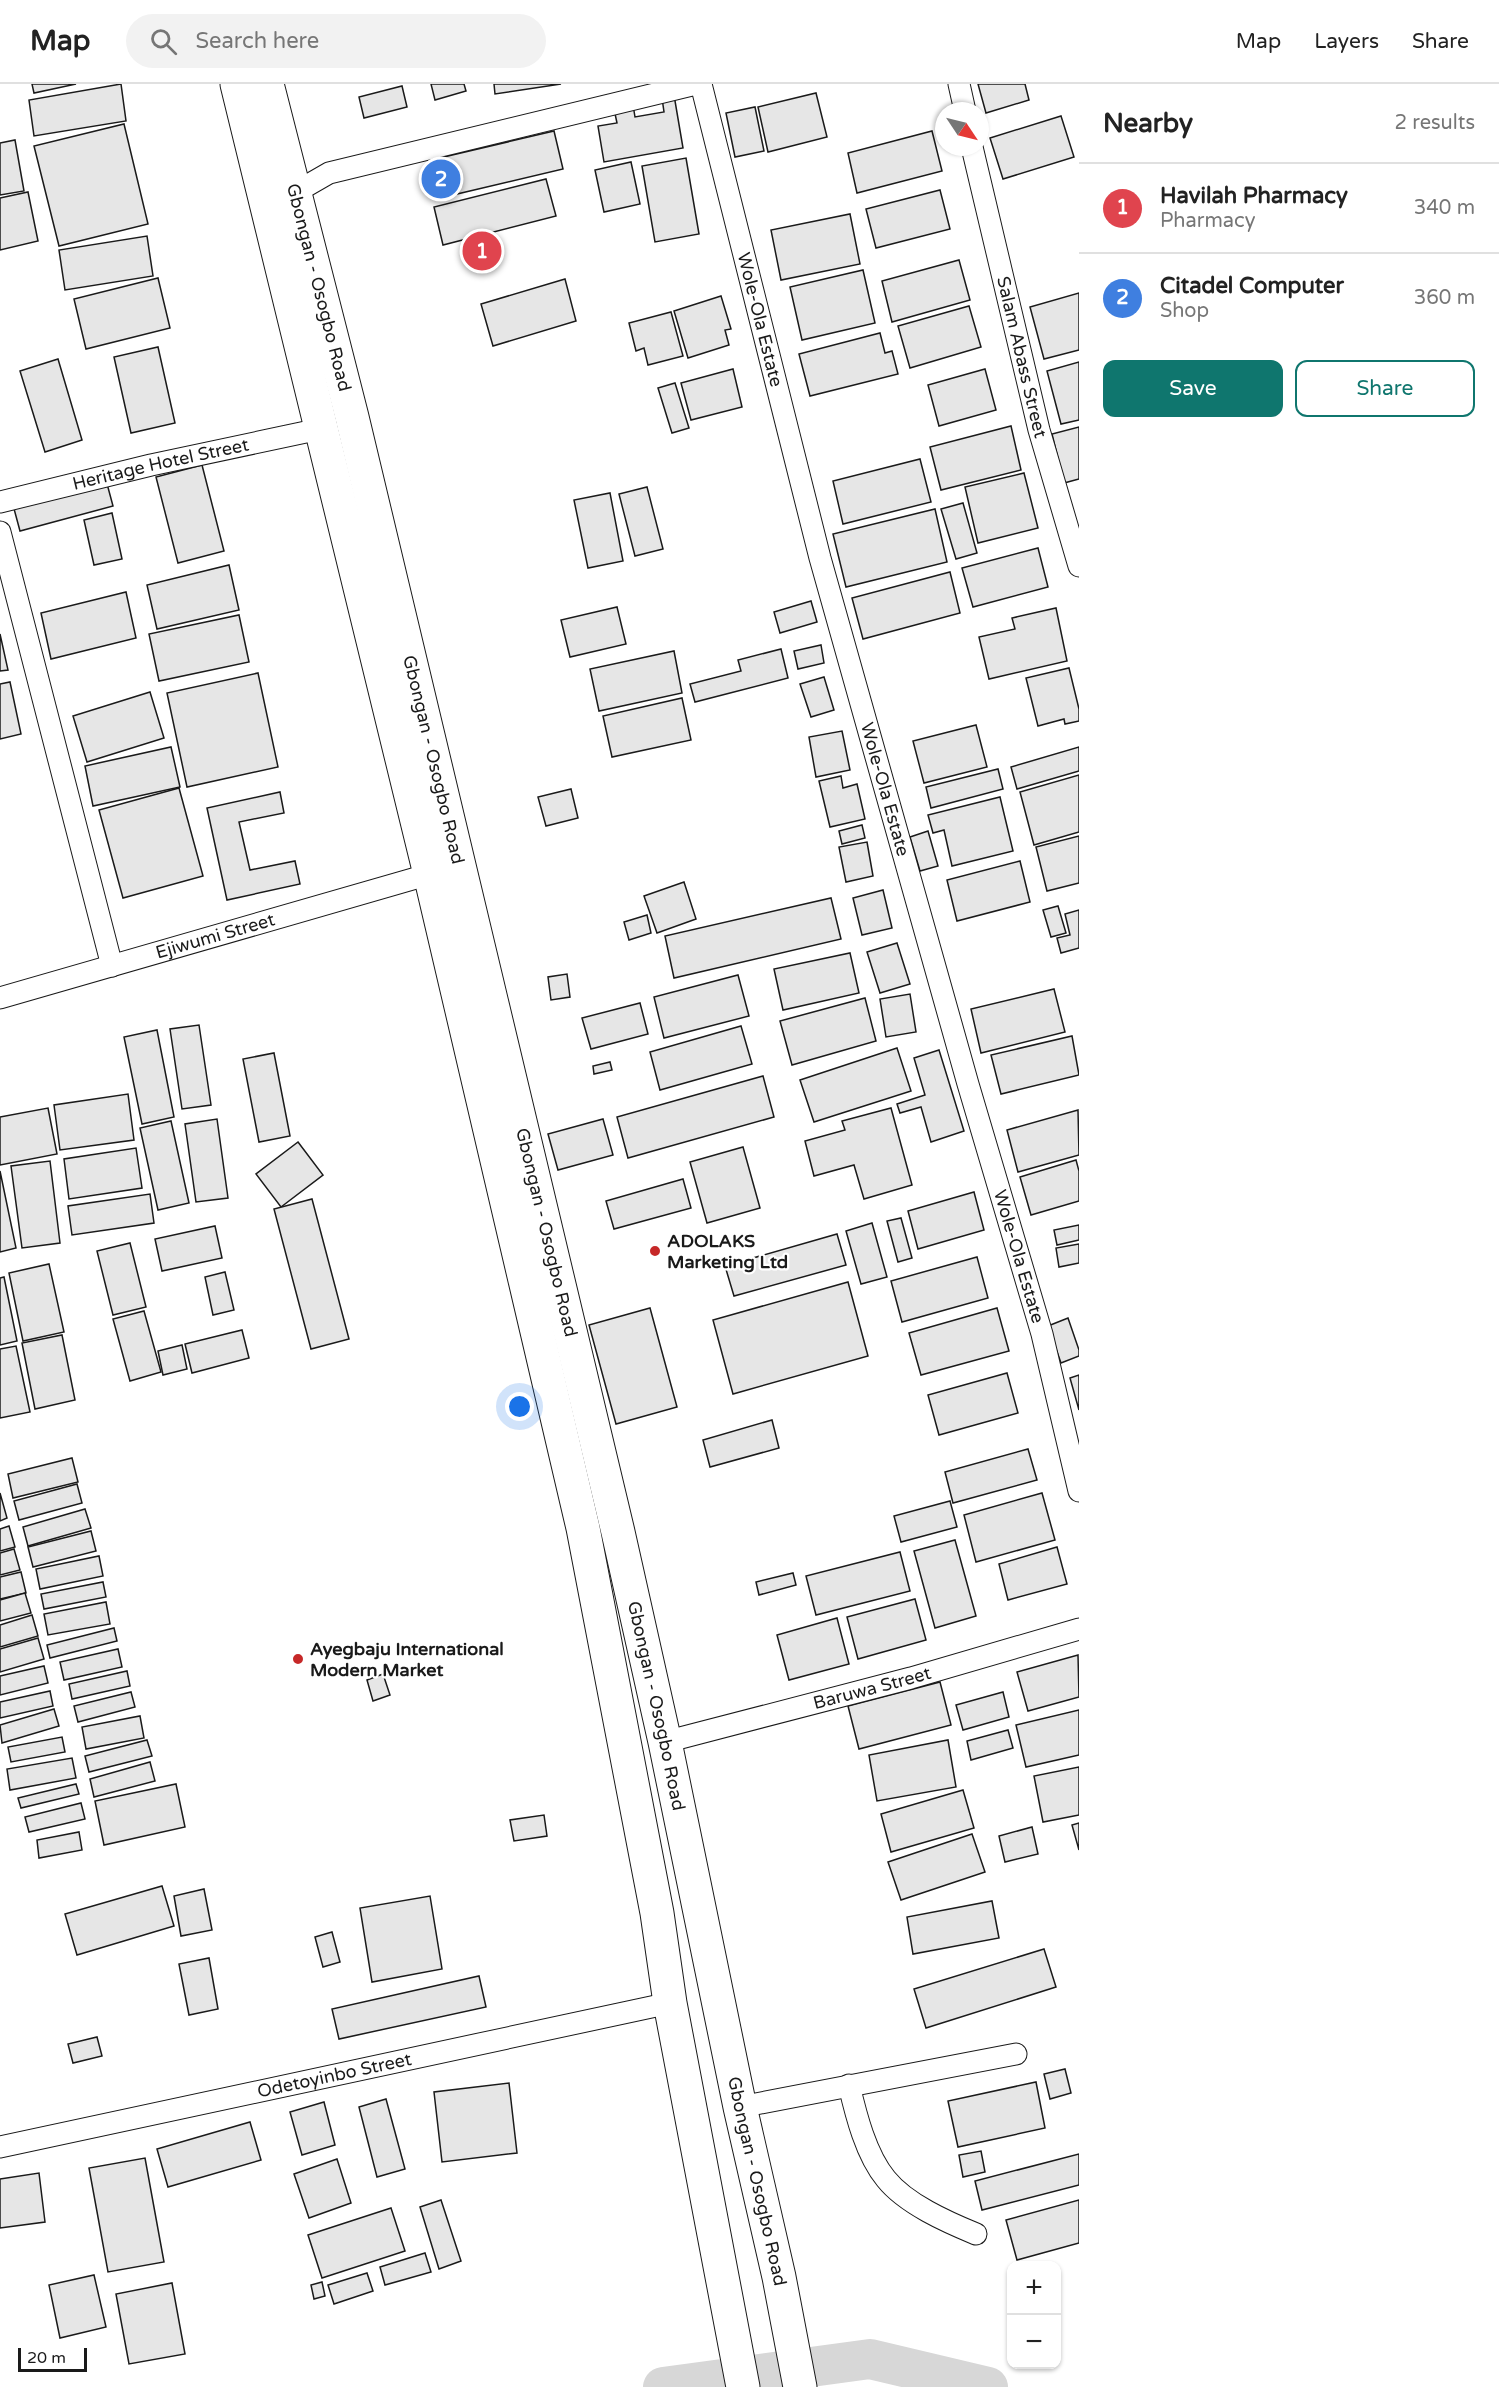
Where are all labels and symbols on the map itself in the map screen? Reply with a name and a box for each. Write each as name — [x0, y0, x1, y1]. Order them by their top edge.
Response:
north arrow — [935, 102, 989, 156]
pin: 2 — [422, 156, 460, 202]
street label: Gbongan - Osogbo Road — [282, 181, 356, 394]
pin: 1 — [462, 228, 502, 274]
street label: Wole-Ola Estate — [733, 250, 788, 389]
street label: Salam Abass Street — [992, 274, 1052, 441]
street label: Heritage Hotel Street — [70, 433, 251, 495]
street label: Gbongan - Osogbo Road — [398, 653, 469, 866]
street label: Wole-Ola Estate — [856, 720, 914, 859]
street label: Ejiwumi Street — [153, 908, 277, 964]
street label: Gbongan - Osogbo Road — [511, 1126, 582, 1339]
street label: Wole-Ola Estate — [989, 1187, 1049, 1326]
place label: ADOLAKS Marketing Ltd — [667, 1230, 788, 1273]
marker: ADOLAKS Marketing Ltd — [648, 1244, 662, 1258]
your location — [505, 1392, 534, 1421]
street label: Gbongan - Osogbo Road — [623, 1599, 690, 1813]
place label: Ayegbaju International Modern Market — [310, 1638, 504, 1681]
marker: Ayegbaju International Modern Market — [291, 1652, 305, 1666]
street label: Baruwa Street — [811, 1662, 934, 1714]
street label: Odetoyinbo Street — [255, 2048, 414, 2102]
street label: Gbongan - Osogbo Road — [723, 2075, 791, 2288]
scale bar — [18, 2345, 87, 2372]

